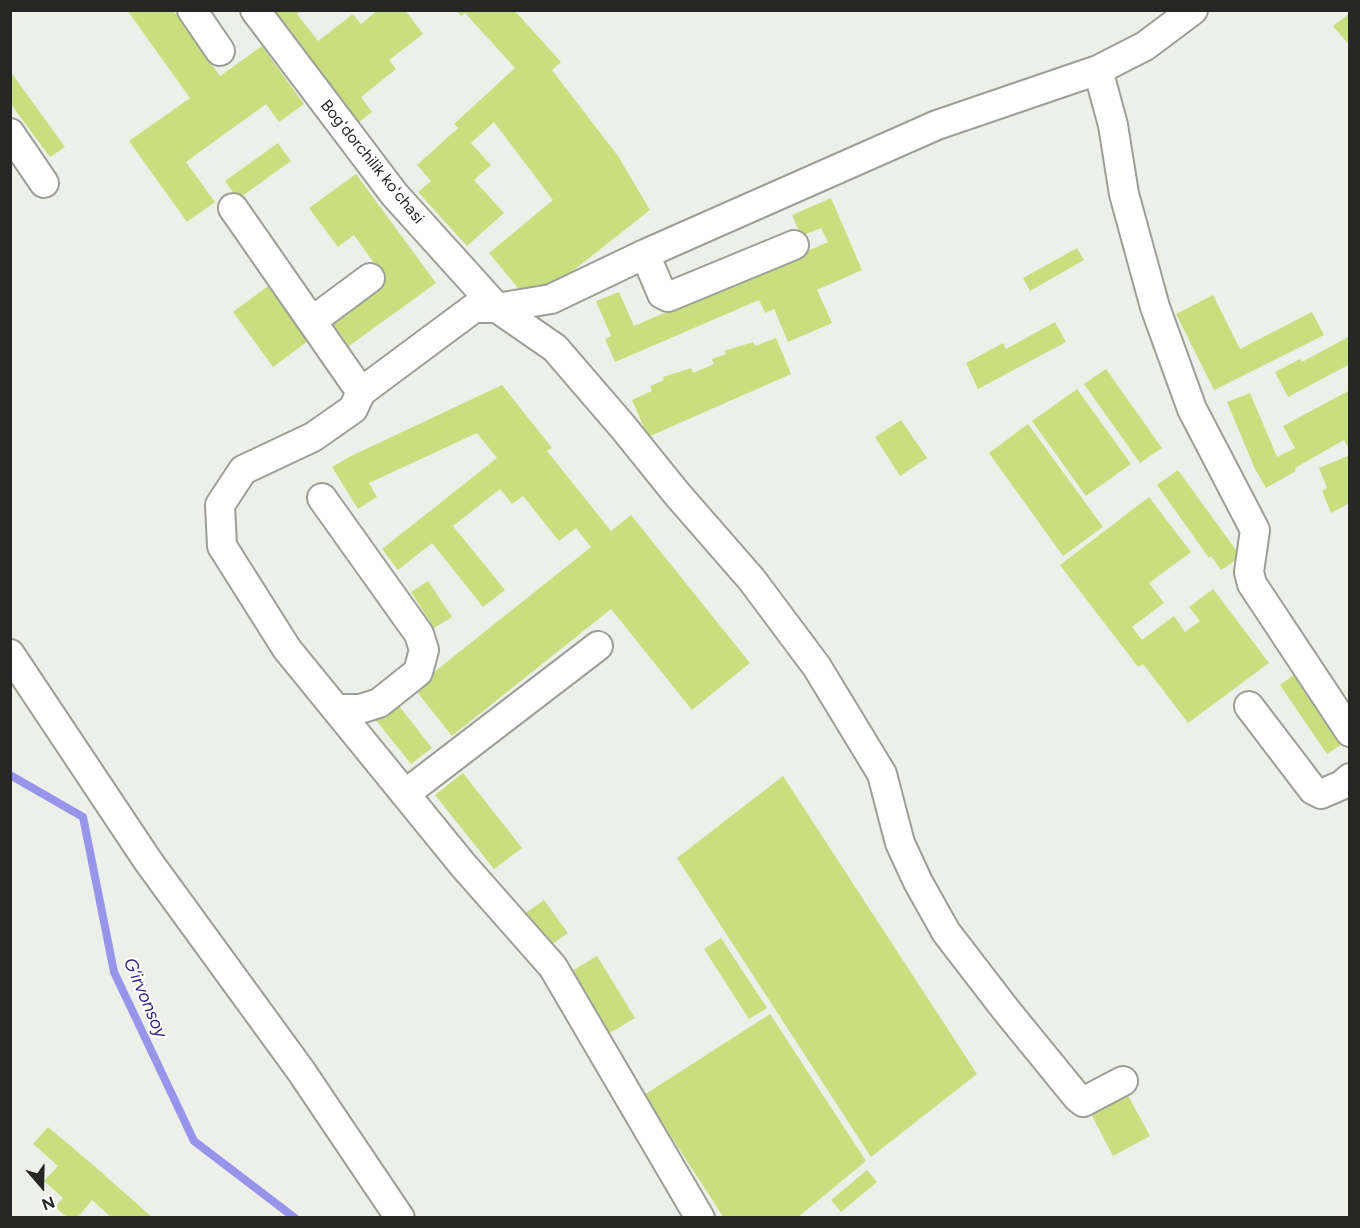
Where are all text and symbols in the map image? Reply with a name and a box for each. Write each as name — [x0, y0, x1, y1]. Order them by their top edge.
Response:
street label: Bogʻdorchilik koʻchasi — [316, 96, 428, 228]
water label: G‘irvonsoy — [118, 955, 172, 1041]
north arrow — [12, 1156, 72, 1216]
text: N — [39, 1192, 57, 1214]

